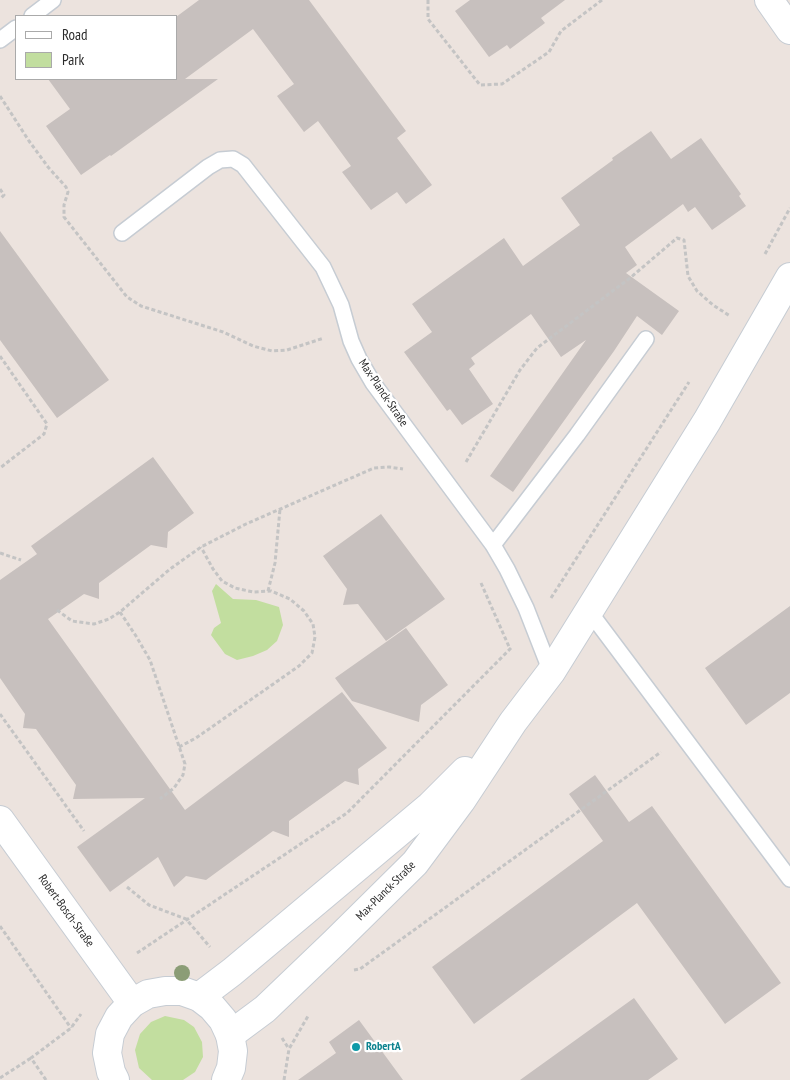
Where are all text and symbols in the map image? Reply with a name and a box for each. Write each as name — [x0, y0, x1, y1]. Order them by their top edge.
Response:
legend — [15, 15, 178, 80]
text: Road — [62, 25, 88, 44]
text: Park — [62, 50, 84, 69]
street label: Max-Planck-Straße — [355, 357, 411, 429]
street label: Max-Planck-Straße — [353, 858, 419, 924]
street label: Robert-Bosch-Straße — [35, 872, 97, 950]
place label: RobertA — [366, 1040, 401, 1054]
marker: RobertA — [350, 1041, 362, 1053]

